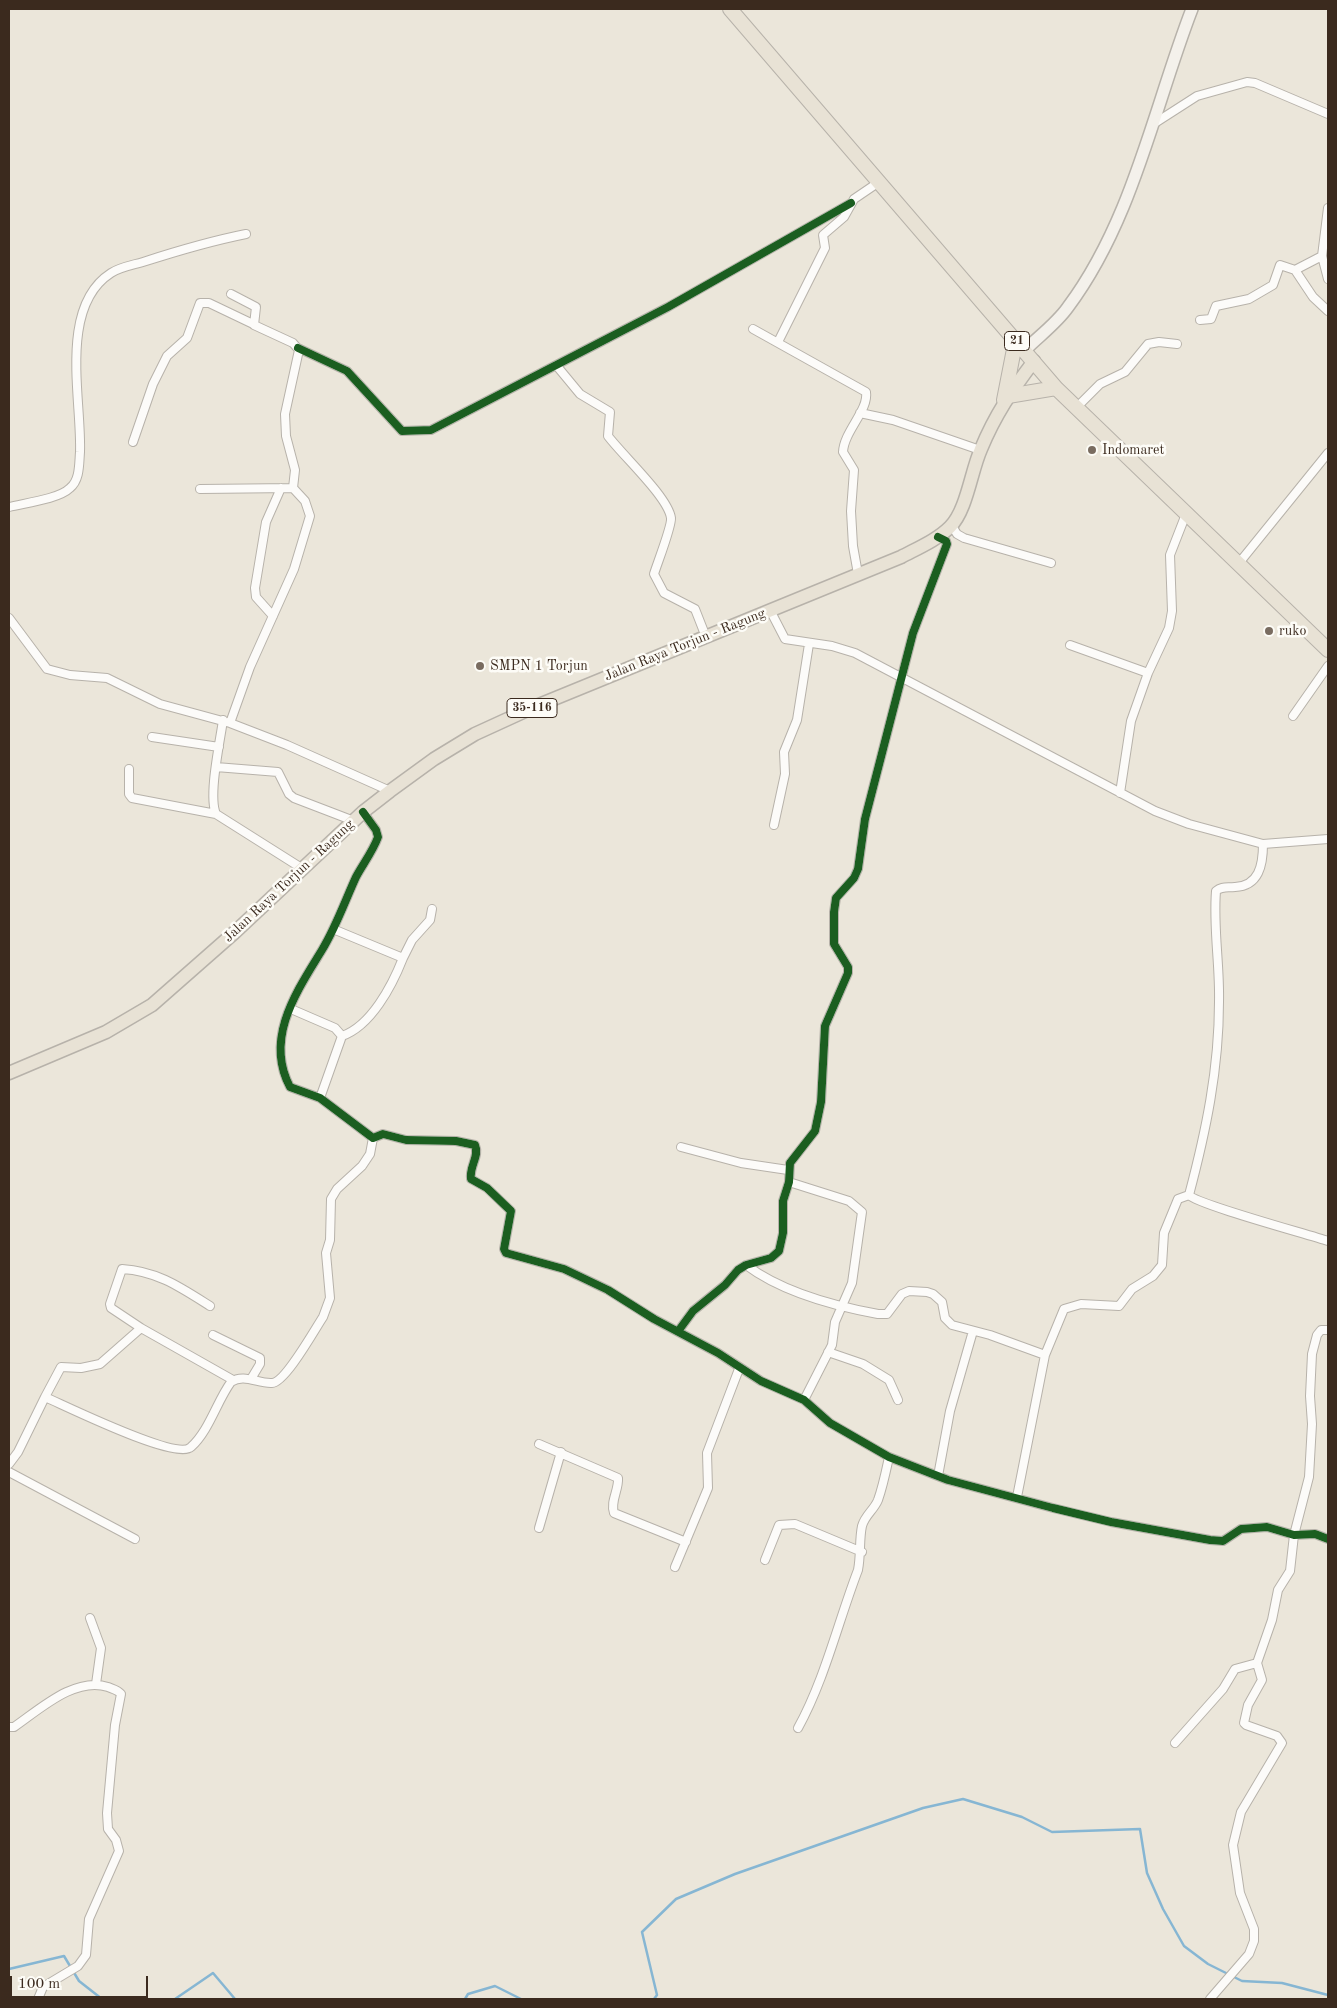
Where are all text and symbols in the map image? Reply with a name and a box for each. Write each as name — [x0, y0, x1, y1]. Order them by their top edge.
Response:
road number: 21 — [1004, 332, 1030, 351]
place label: Indomaret — [1102, 442, 1164, 458]
marker: Indomaret — [1086, 444, 1098, 456]
street label: Jalan Raya Torjun - Ragung — [602, 605, 768, 685]
place label: ruko — [1279, 623, 1306, 639]
marker: ruko — [1263, 625, 1275, 637]
place label: SMPN 1 Torjun — [490, 658, 588, 674]
marker: SMPN 1 Torjun — [474, 660, 486, 672]
road number: 35-116 — [507, 698, 557, 718]
street label: Jalan Raya Torjun - Ragung — [220, 816, 358, 946]
scale bar — [12, 1966, 150, 1998]
text: 100 m — [18, 1977, 60, 1992]

